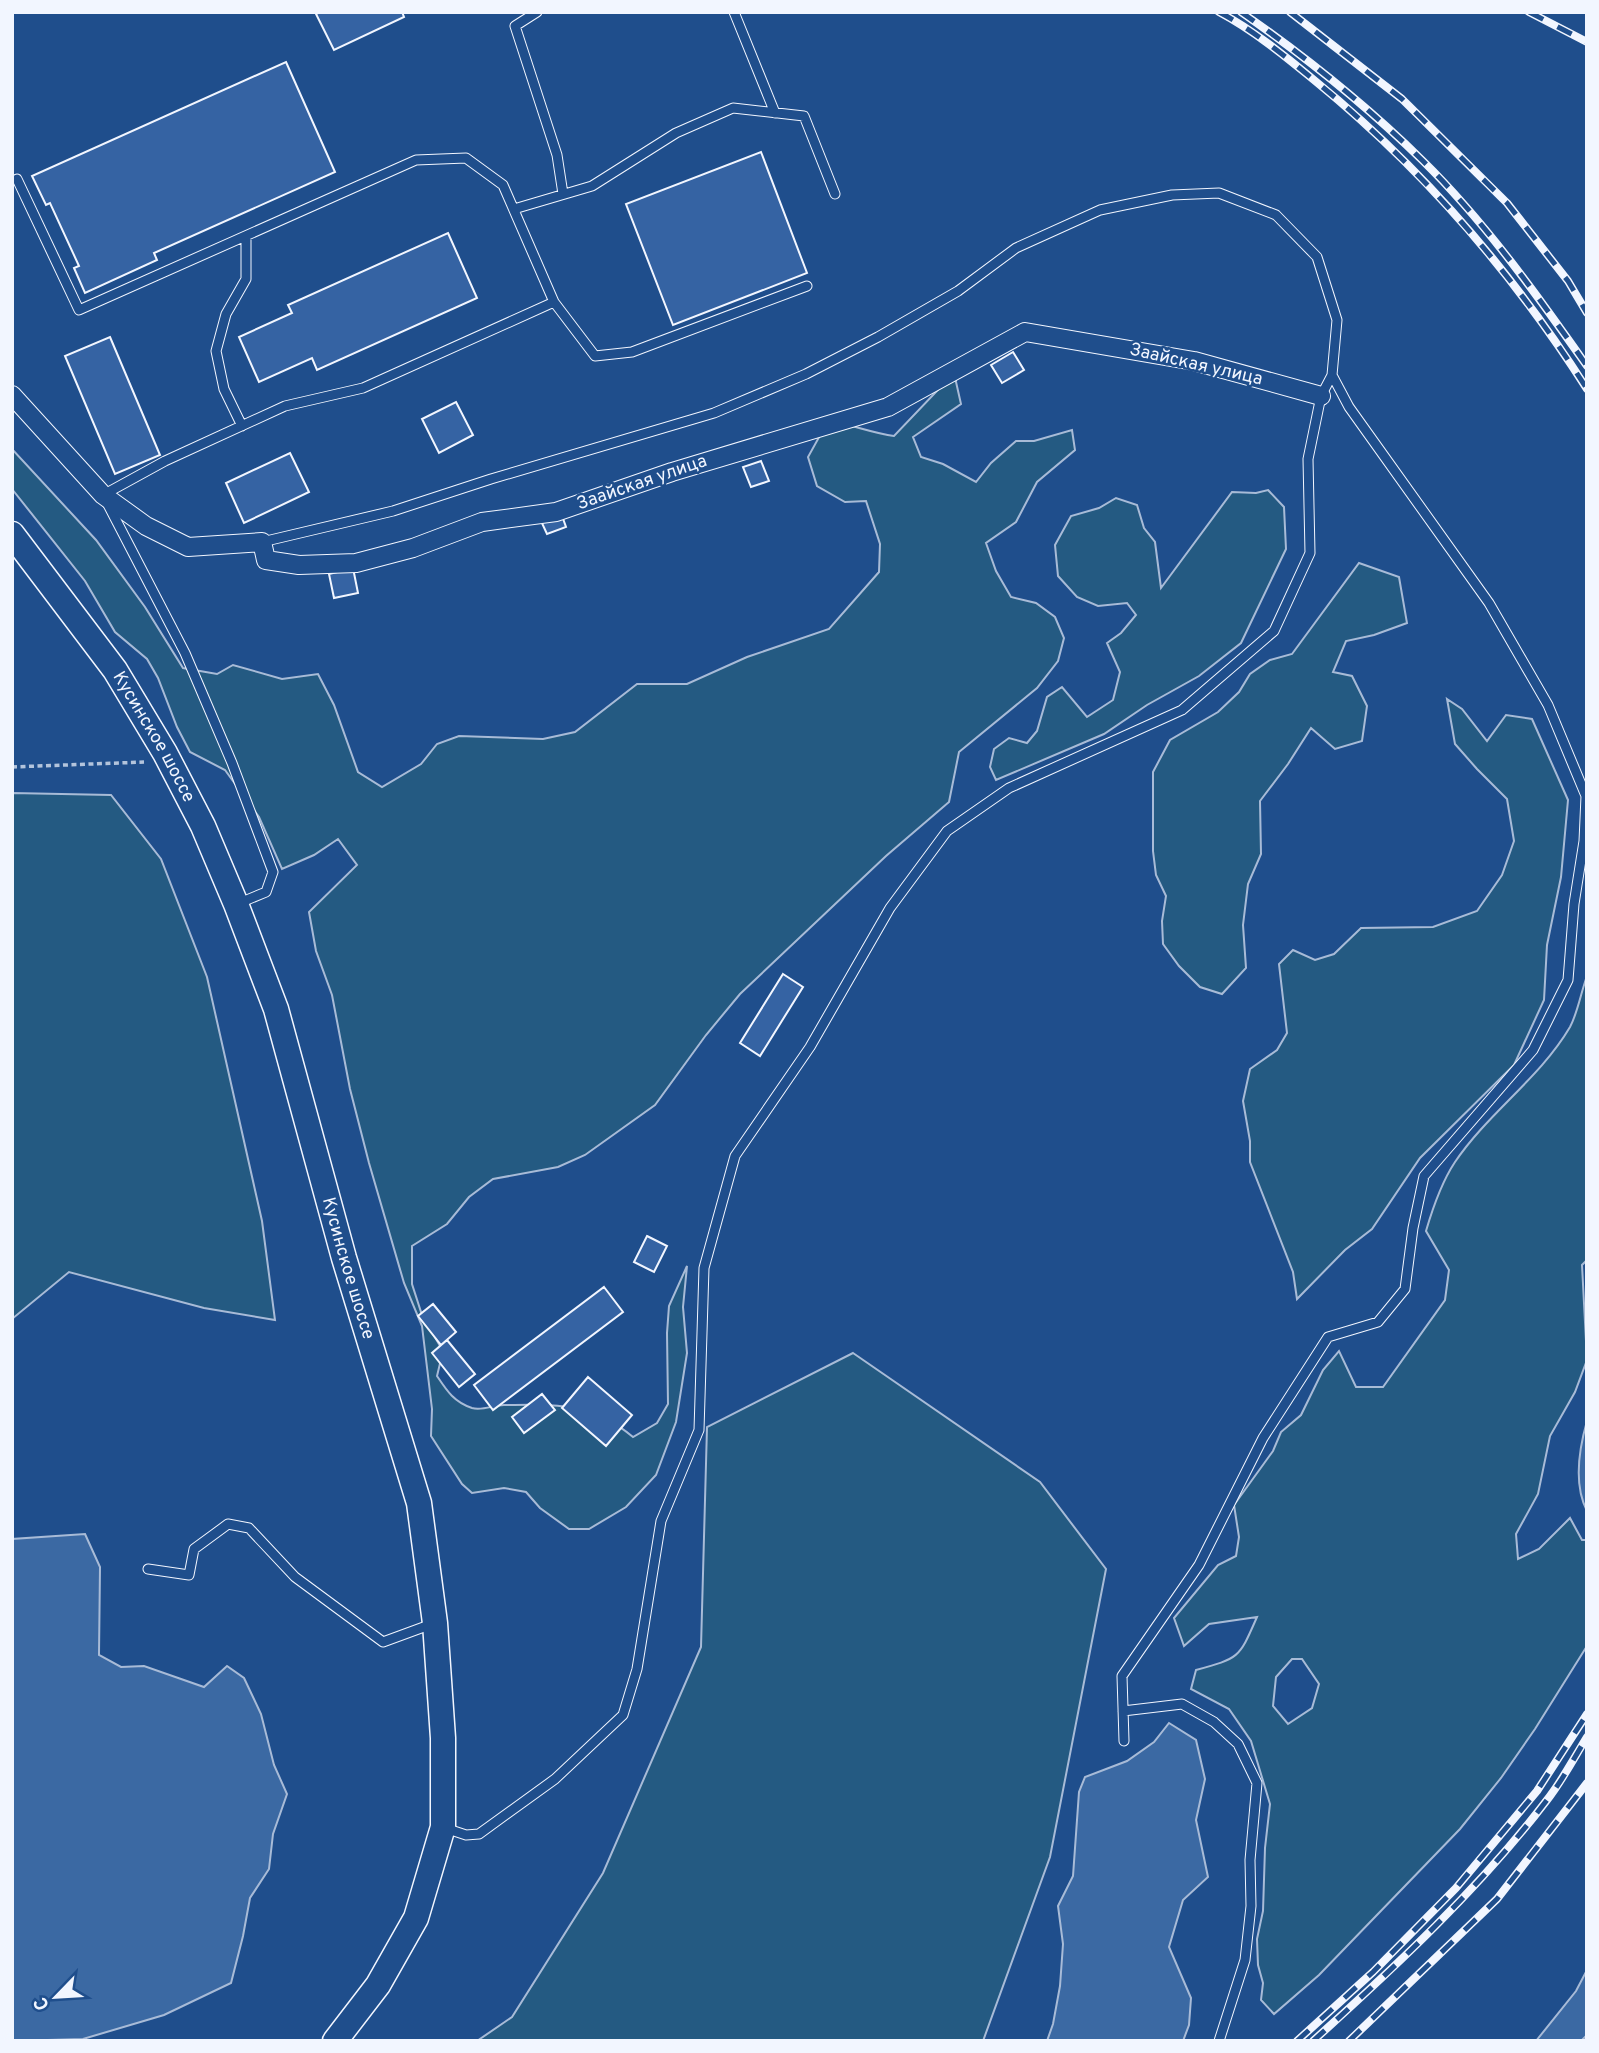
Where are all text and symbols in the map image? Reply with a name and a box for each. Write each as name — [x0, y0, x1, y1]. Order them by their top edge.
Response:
street label: Заайская улица — [1127, 338, 1265, 392]
street label: Заайская улица — [574, 450, 710, 516]
street label: Кусинское шоссе — [107, 667, 200, 806]
street label: Кусинское шоссе — [316, 1195, 380, 1342]
north arrow — [21, 1962, 91, 2032]
text: С — [29, 1993, 56, 2014]

